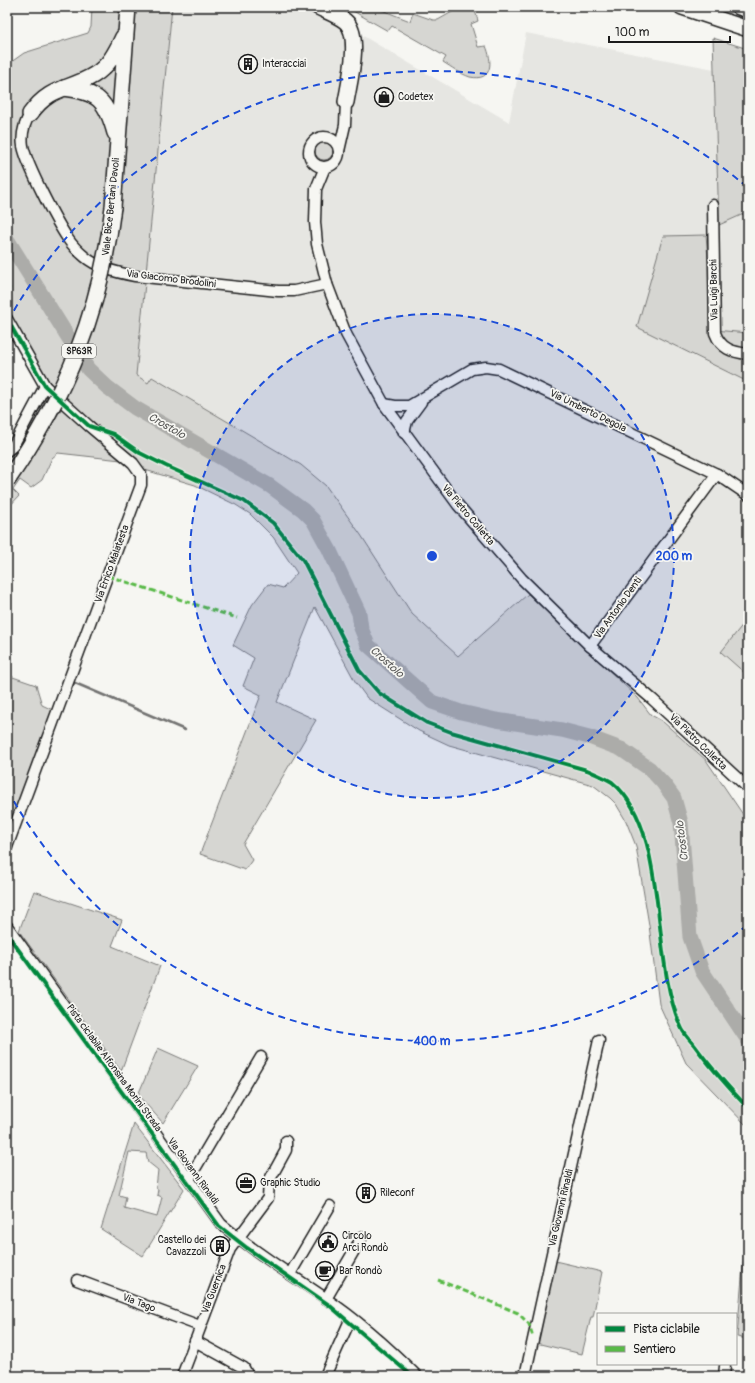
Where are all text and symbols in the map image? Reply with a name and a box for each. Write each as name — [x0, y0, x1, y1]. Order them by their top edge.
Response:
scale bar — [609, 18, 730, 44]
text: 100 m — [615, 25, 650, 40]
building icon: Interacciai — [237, 53, 259, 75]
place label: Interacciai — [262, 58, 306, 70]
shop icon: Codetex — [373, 86, 395, 108]
place label: Codetex — [398, 91, 433, 103]
street label: Viale Bice Bertani Davoli — [100, 157, 122, 257]
street label: Via Luigi Barchi — [707, 259, 721, 321]
street label: Via Giacomo Brodolini — [126, 268, 217, 290]
road number: SP63R — [62, 344, 96, 358]
street label: Via Umberto Degola — [548, 387, 629, 435]
water label: Crostolo — [146, 410, 189, 442]
street label: Via Pietro Colletta — [439, 482, 497, 548]
street label: Via Errico Malatesta — [92, 523, 132, 605]
centre of rings — [425, 549, 439, 563]
text: 200 m — [656, 549, 693, 564]
street label: Via Antonio Denti — [592, 575, 645, 641]
water label: Crostolo — [368, 644, 407, 681]
street label: Via Pietro Colletta — [667, 711, 730, 773]
water label: Crostolo — [673, 819, 691, 862]
street label: Pista ciclabile Alfonsina Morini Strada — [64, 1002, 164, 1134]
text: 400 m — [413, 1034, 451, 1049]
street label: Via Giovanni Rinaldi — [165, 1135, 221, 1207]
street label: Via Giovanni Rinaldi — [546, 1168, 576, 1248]
office icon: Graphic Studio — [235, 1172, 257, 1194]
place label: Graphic Studio — [260, 1177, 321, 1189]
building icon: Rileconf — [355, 1182, 377, 1204]
place label: Rileconf — [380, 1187, 415, 1199]
place label: Circolo Arci Rondò — [342, 1230, 389, 1254]
public building icon: Circolo Arci Rondò — [317, 1231, 339, 1253]
place label: Castello dei Cavazzoli — [158, 1234, 206, 1258]
building icon: Castello dei Cavazzoli — [209, 1235, 231, 1257]
cafe icon: Bar Rondò — [314, 1260, 336, 1282]
street label: Via Guernica — [199, 1262, 229, 1315]
place label: Bar Rondò — [339, 1265, 383, 1277]
street label: Via Tago — [121, 1291, 158, 1315]
legend — [597, 1313, 737, 1365]
text: Pista ciclabile — [633, 1322, 700, 1337]
text: Sentiero — [633, 1342, 676, 1357]

